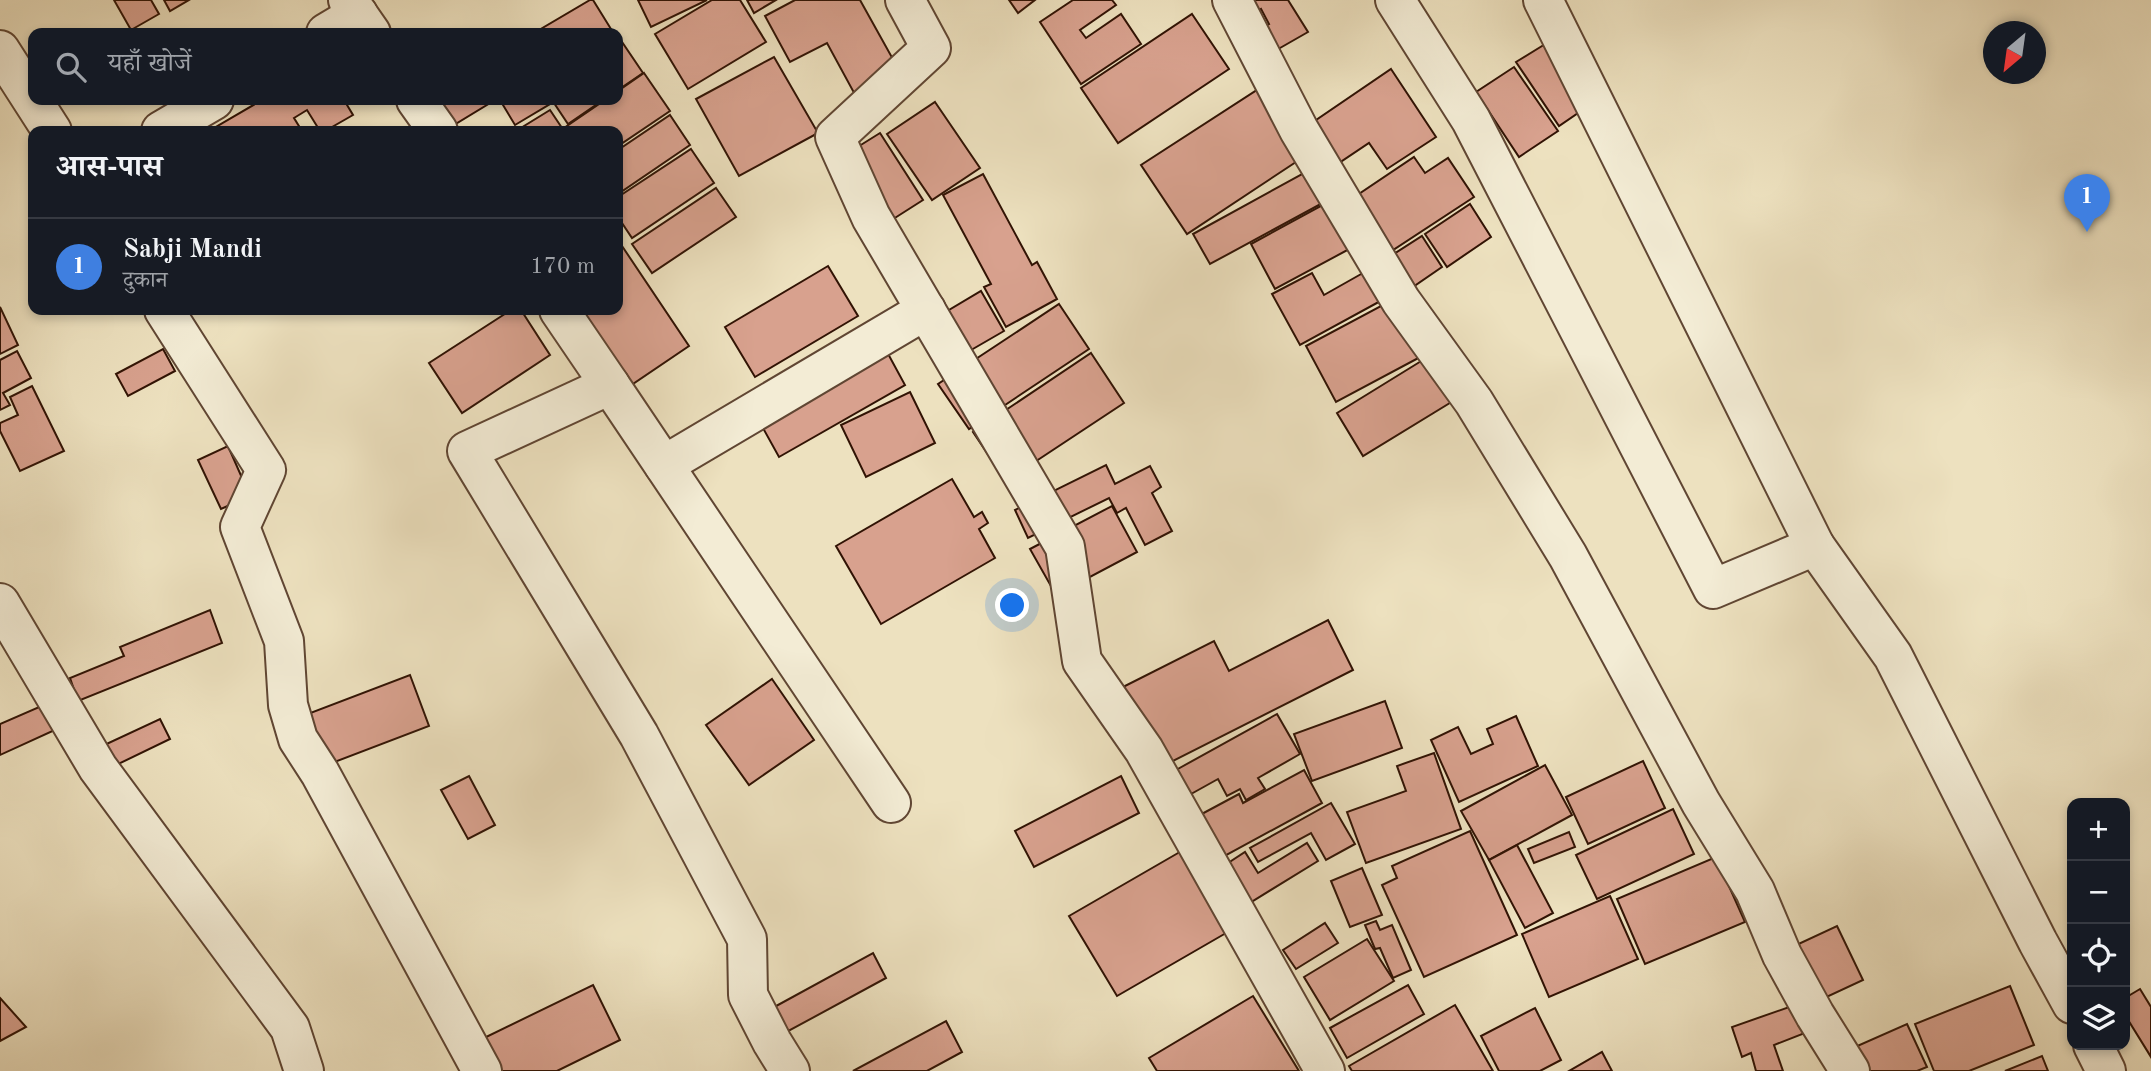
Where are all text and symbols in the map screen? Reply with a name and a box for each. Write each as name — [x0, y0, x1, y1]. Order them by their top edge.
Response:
north arrow — [1983, 21, 2046, 84]
search box — [28, 28, 623, 105]
icon: search — [52, 48, 90, 86]
text: यहाँ खोजें — [108, 51, 191, 77]
text: आस-पास — [56, 153, 163, 183]
pin: 1 — [2064, 174, 2110, 232]
text: Sabji Mandi — [123, 237, 262, 263]
text: 1 — [72, 255, 86, 278]
text: 170 m — [530, 255, 595, 278]
text: दुकान — [123, 269, 167, 292]
your location — [995, 588, 1029, 622]
map controls — [2067, 798, 2130, 1050]
button: + — [2067, 798, 2130, 861]
button: − — [2067, 861, 2130, 924]
button: locate — [2067, 924, 2130, 987]
button: layers — [2067, 987, 2130, 1050]

